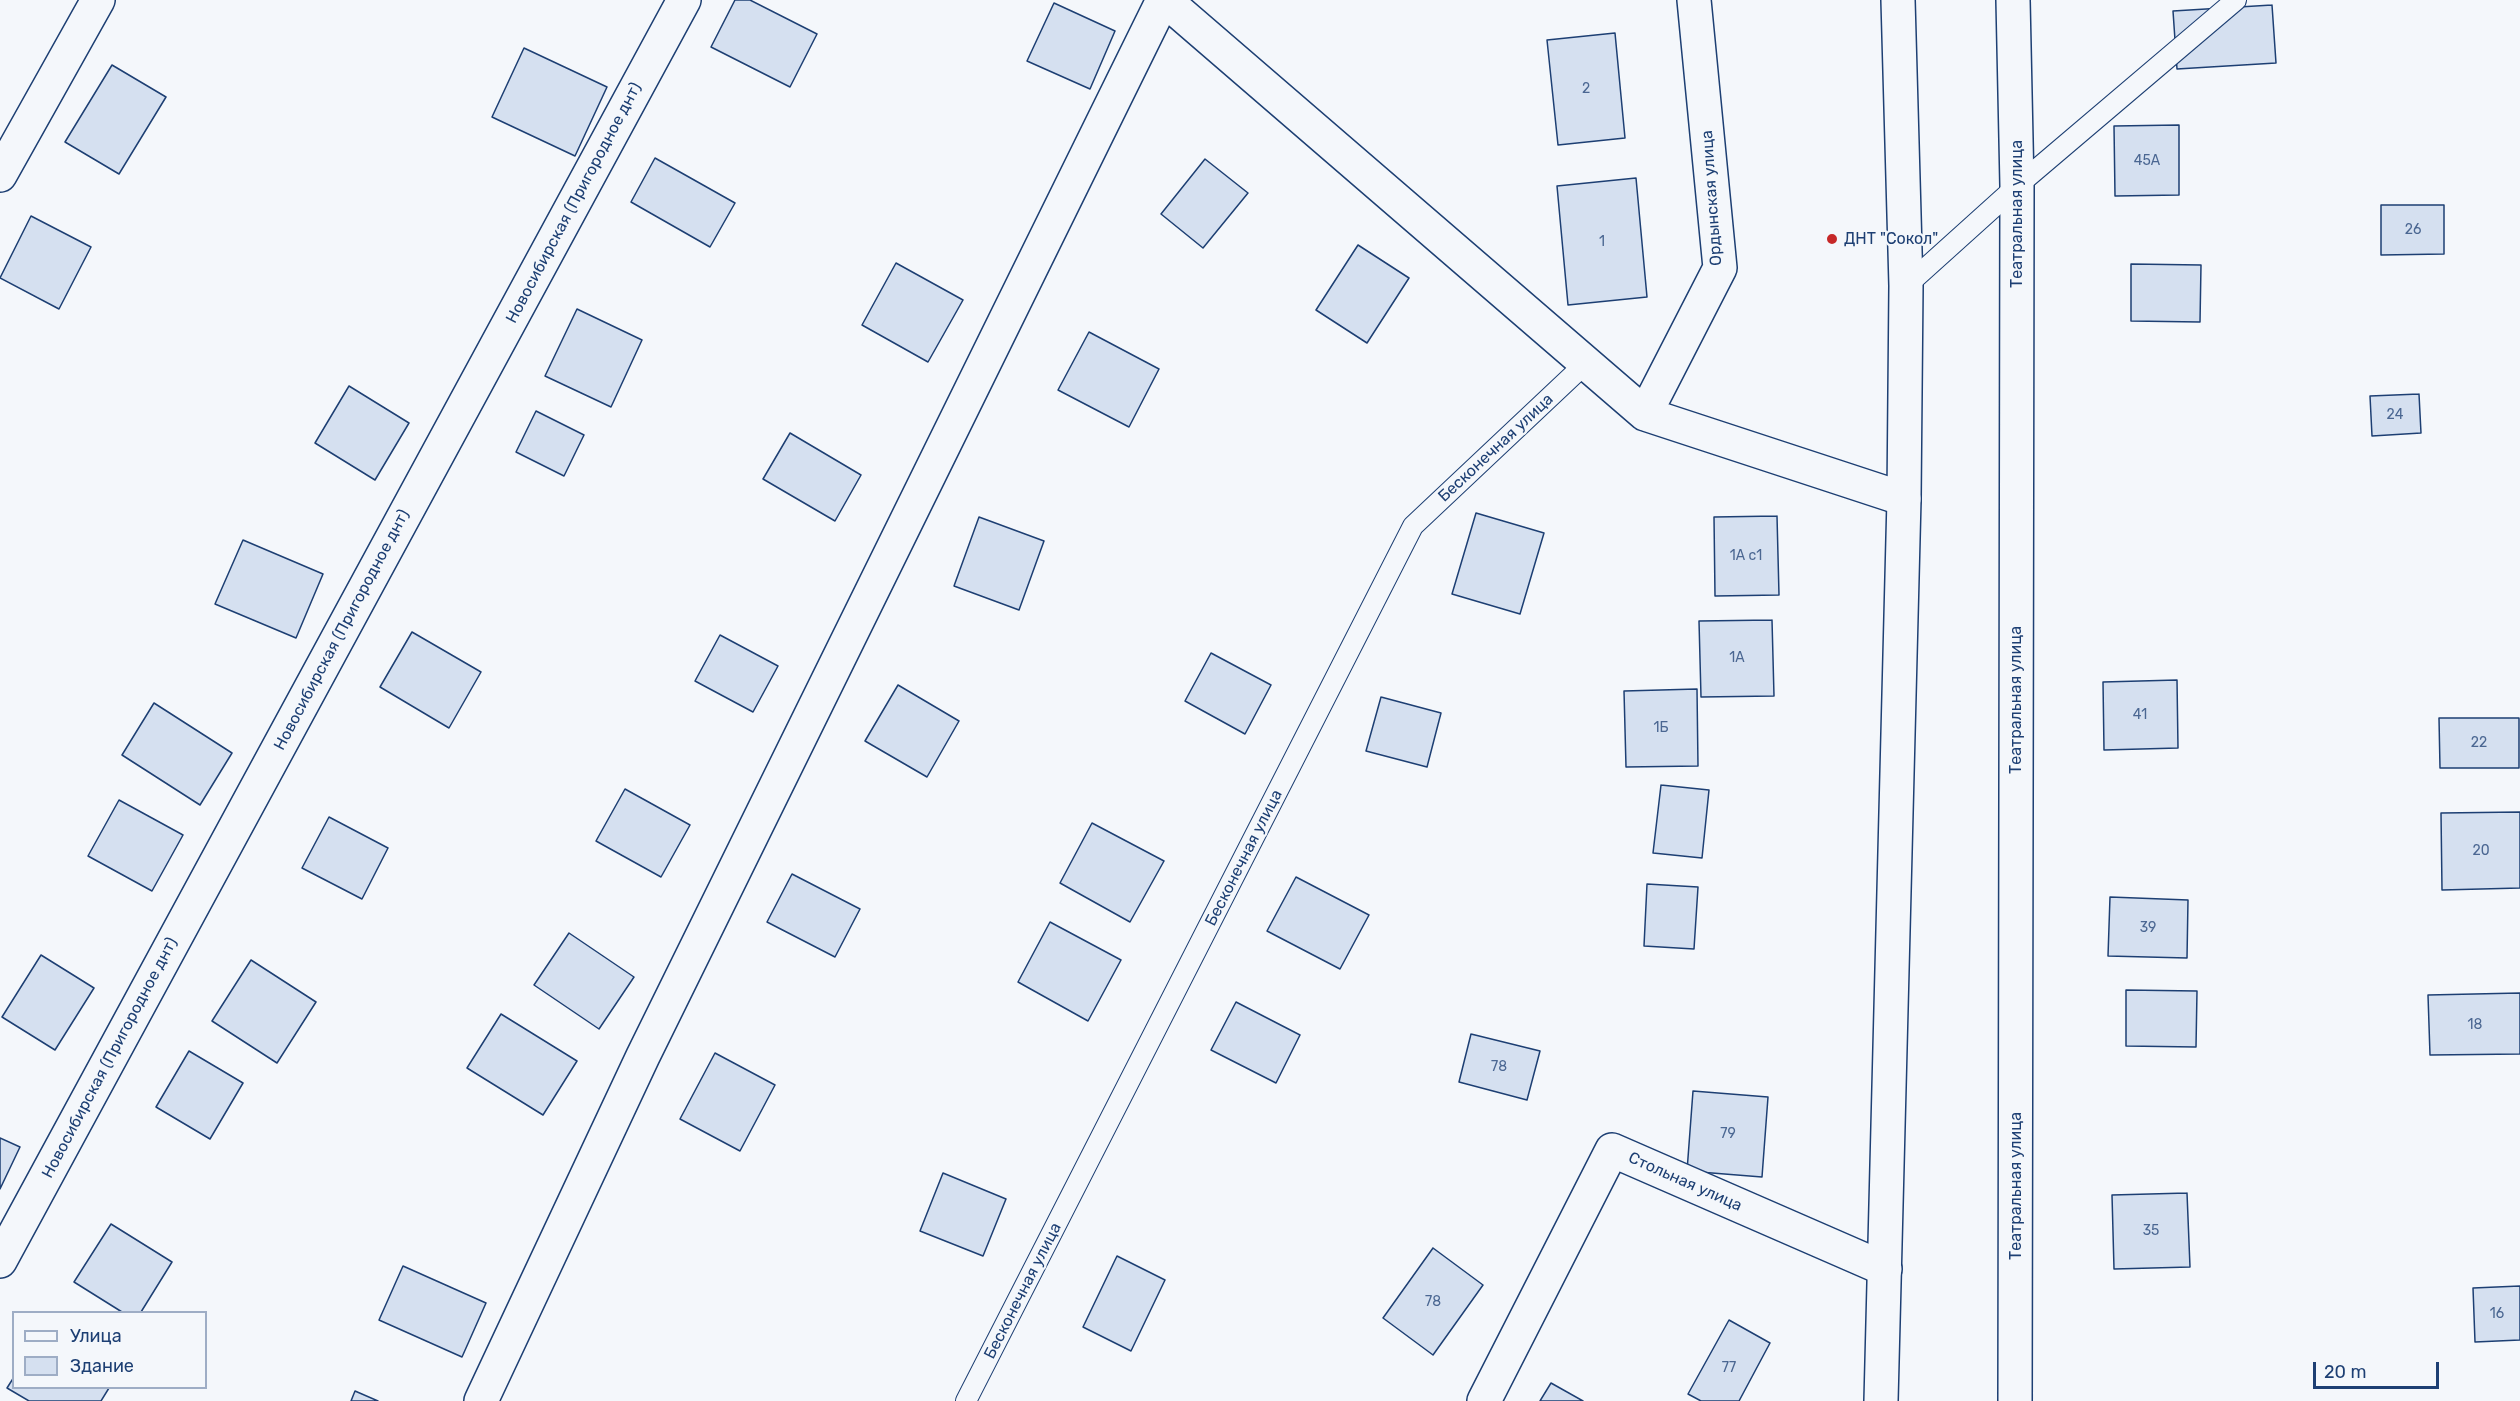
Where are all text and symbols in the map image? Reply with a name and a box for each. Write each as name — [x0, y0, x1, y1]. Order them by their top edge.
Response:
street label: Новосибирская (Пригородное днт) — [502, 79, 646, 327]
house number: 2 — [1582, 81, 1590, 97]
street label: Ордынская улица — [1698, 130, 1726, 266]
street label: Театральная улица — [2007, 140, 2027, 288]
house number: 45А — [2134, 153, 2160, 169]
house number: 26 — [2405, 222, 2421, 238]
place label: ДНТ "Сокол" — [1844, 229, 1938, 249]
marker: ДНТ "Сокол" — [1825, 232, 1839, 246]
house number: 1 — [1599, 234, 1605, 250]
street label: Бесконечная улица — [1435, 390, 1557, 506]
house number: 24 — [2387, 407, 2403, 423]
street label: Новосибирская (Пригородное днт) — [270, 506, 414, 754]
house number: 1А с1 — [1730, 548, 1762, 564]
street label: Театральная улица — [2006, 626, 2026, 774]
house number: 1А — [1729, 650, 1745, 666]
house number: 41 — [2133, 707, 2147, 723]
house number: 1Б — [1654, 720, 1668, 736]
house number: 22 — [2471, 735, 2487, 751]
street label: Бесконечная улица — [1201, 787, 1287, 929]
house number: 20 — [2472, 843, 2490, 859]
house number: 39 — [2140, 920, 2156, 936]
street label: Новосибирская (Пригородное днт) — [38, 934, 182, 1182]
house number: 18 — [2468, 1017, 2482, 1033]
house number: 78 — [1491, 1059, 1507, 1075]
street label: Театральная улица — [2006, 1112, 2026, 1260]
house number: 79 — [1720, 1126, 1736, 1142]
street label: Стольная улица — [1625, 1148, 1745, 1216]
street label: Бесконечная улица — [980, 1220, 1066, 1362]
house number: 35 — [2143, 1223, 2159, 1239]
house number: 78 — [1425, 1294, 1441, 1310]
house number: 16 — [2490, 1306, 2504, 1322]
legend — [12, 1311, 207, 1389]
text: Улица — [70, 1325, 122, 1347]
scale bar — [2316, 1350, 2442, 1388]
text: Здание — [70, 1355, 134, 1377]
house number: 77 — [1722, 1360, 1736, 1376]
text: 20 m — [2324, 1361, 2366, 1383]

